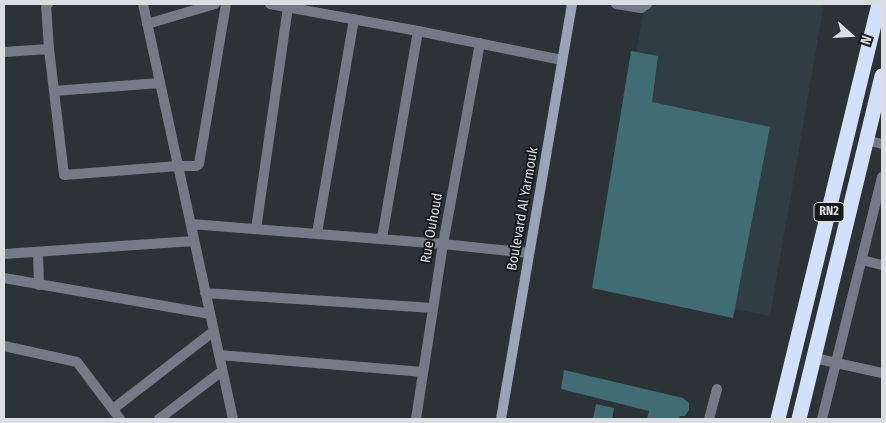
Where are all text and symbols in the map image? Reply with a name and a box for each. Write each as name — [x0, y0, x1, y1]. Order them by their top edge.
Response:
north arrow — [826, 10, 876, 60]
text: N — [856, 33, 875, 47]
street label: Boulevard Al Yarmouk — [504, 146, 542, 272]
street label: Rue Ouhoud — [418, 192, 446, 264]
road number: RN2 — [814, 202, 844, 222]

